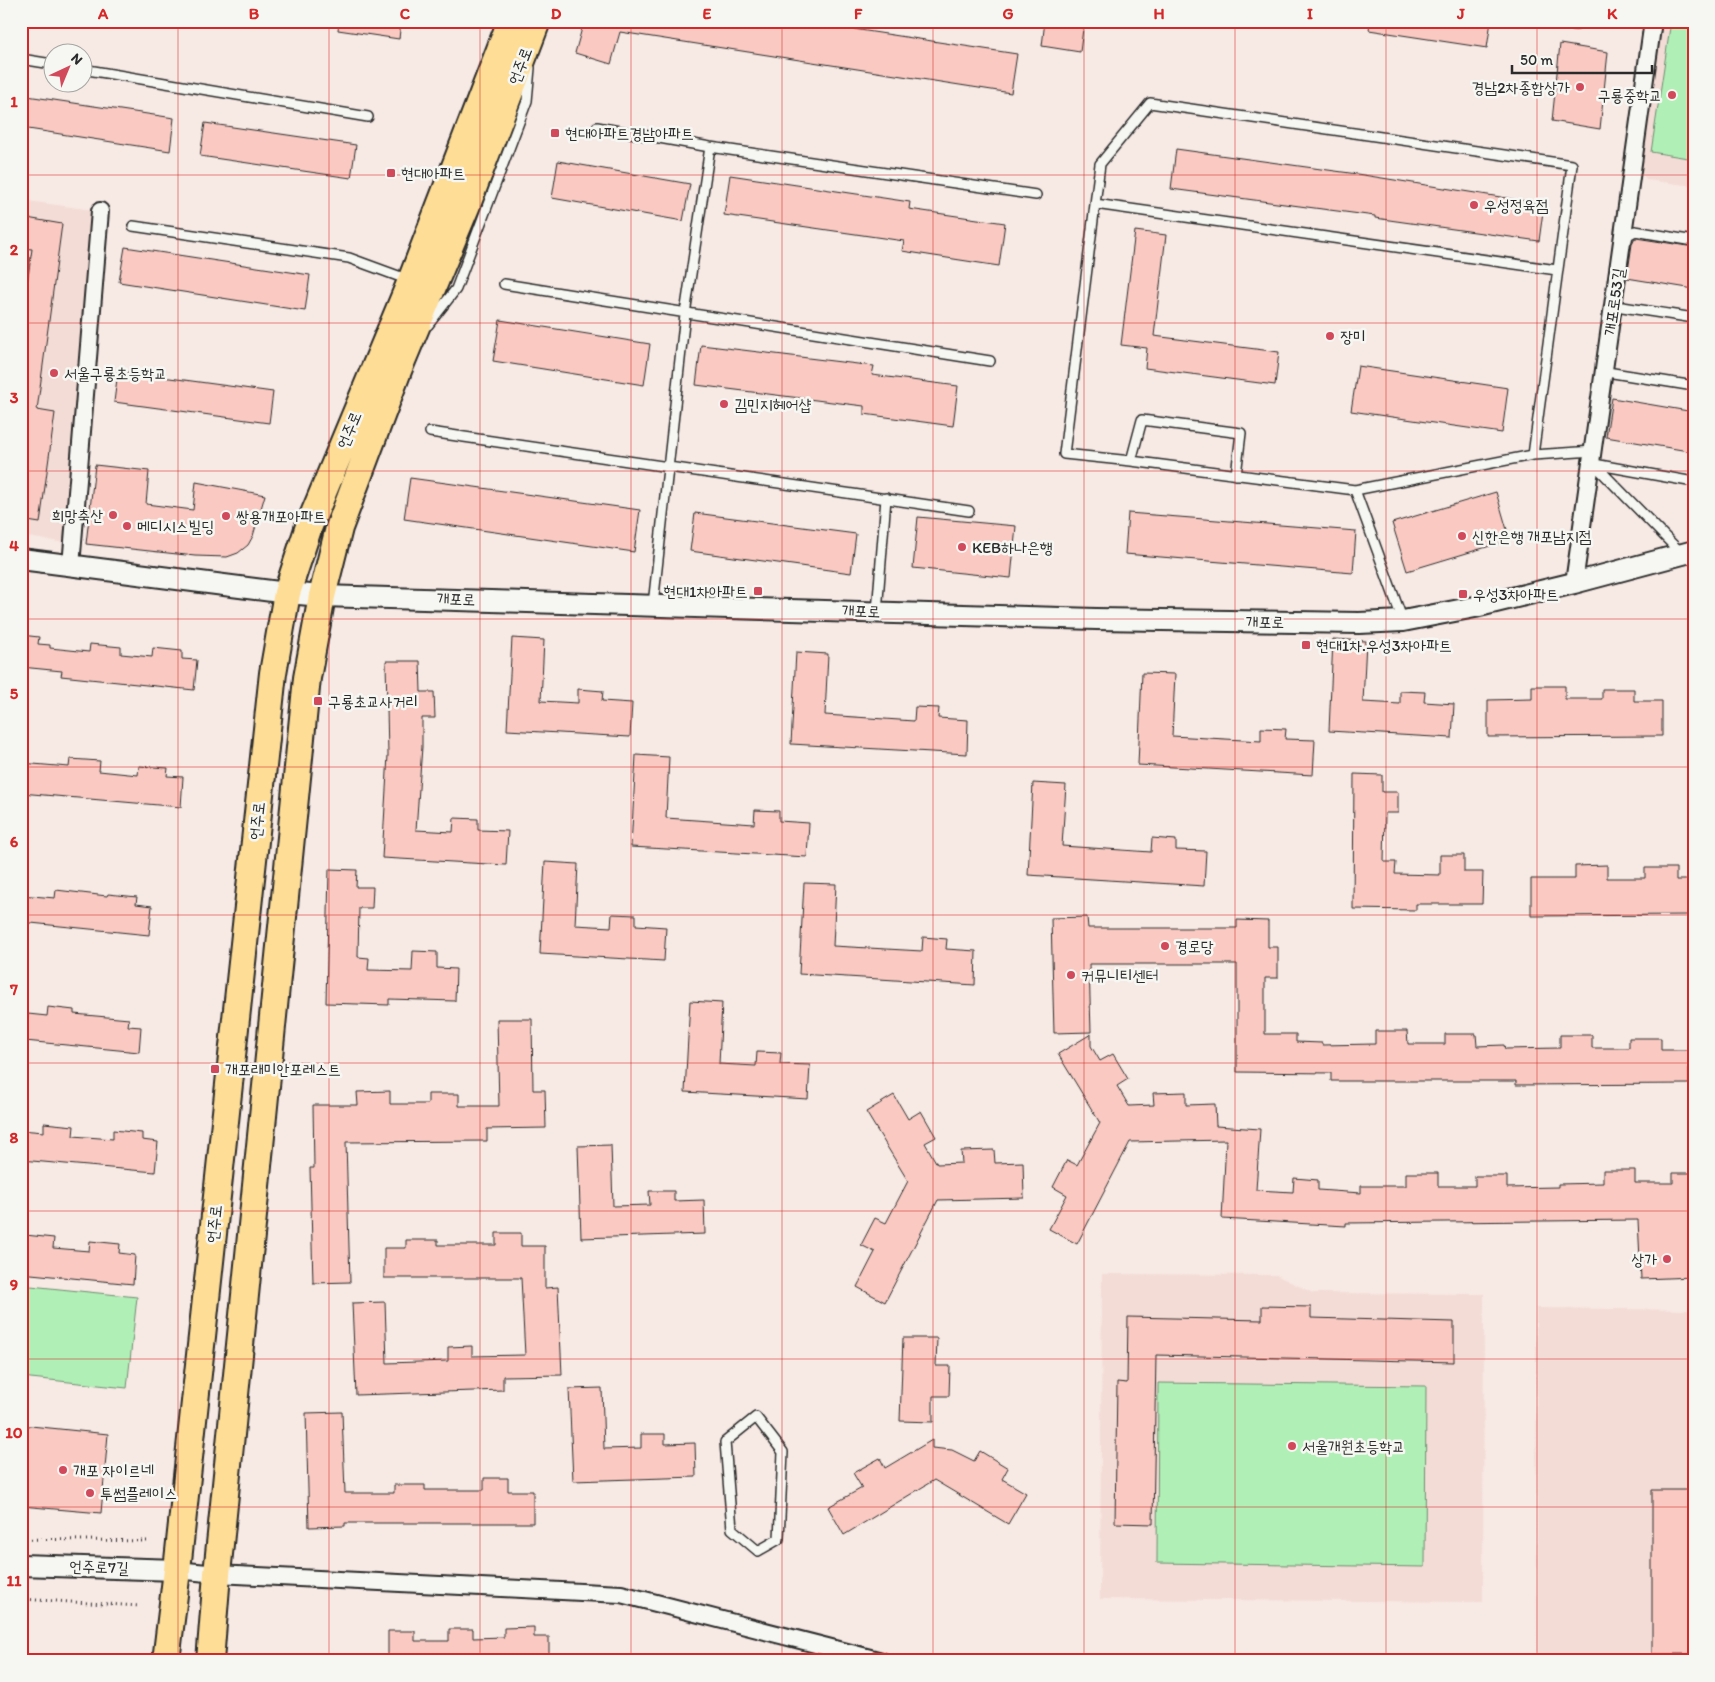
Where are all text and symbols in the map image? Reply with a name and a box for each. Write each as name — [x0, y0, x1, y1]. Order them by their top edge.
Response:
text: A — [97, 4, 109, 23]
text: B — [249, 4, 260, 23]
text: C — [400, 4, 411, 23]
text: D — [551, 4, 562, 23]
text: E — [703, 4, 712, 23]
text: F — [854, 4, 863, 23]
text: G — [1002, 4, 1014, 23]
text: H — [1153, 4, 1165, 23]
text: I — [1307, 4, 1313, 23]
text: J — [1456, 4, 1465, 23]
text: K — [1607, 4, 1618, 23]
north arrow — [42, 42, 92, 92]
scale bar — [1512, 42, 1652, 74]
street label: 언주로 — [504, 45, 536, 87]
text: N — [67, 50, 86, 68]
text: 50 m — [1520, 51, 1553, 69]
place label: 경남2차종합상가 — [1471, 78, 1570, 97]
marker: 경남2차종합상가 — [1574, 81, 1586, 93]
place label: 구룡중학교 — [1598, 86, 1662, 105]
marker: 구룡중학교 — [1666, 89, 1678, 101]
text: 1 — [10, 92, 18, 111]
place label: 현대아파트경남아파트 — [565, 124, 694, 143]
marker: 현대아파트경남아파트 — [549, 127, 561, 139]
place label: 현대아파트 — [401, 164, 465, 183]
marker: 현대아파트 — [385, 167, 397, 179]
place label: 우성정육점 — [1484, 196, 1549, 215]
marker: 우성정육점 — [1468, 199, 1480, 211]
text: 2 — [10, 240, 19, 259]
street label: 개포로53길 — [1600, 267, 1628, 337]
place label: 장미 — [1340, 327, 1366, 346]
marker: 장미 — [1324, 330, 1336, 342]
place label: 서울구룡초등학교 — [64, 364, 167, 383]
marker: 서울구룡초등학교 — [48, 367, 60, 379]
text: 3 — [10, 388, 19, 407]
place label: 김민지헤어샵 — [734, 395, 811, 414]
marker: 김민지헤어샵 — [718, 398, 730, 410]
street label: 언주로 — [333, 409, 365, 451]
place label: 희망축산 — [52, 506, 103, 525]
place label: 쌍용개포아파트 — [236, 507, 326, 526]
marker: 희망축산 — [107, 509, 119, 521]
marker: 쌍용개포아파트 — [220, 510, 232, 522]
place label: 메디시스빌딩 — [137, 517, 214, 536]
marker: 메디시스빌딩 — [121, 520, 133, 532]
place label: 신한은행 개포남지점 — [1472, 527, 1592, 546]
marker: 신한은행 개포남지점 — [1456, 530, 1468, 542]
text: 4 — [9, 536, 19, 555]
place label: KEB하나은행 — [972, 538, 1053, 557]
marker: KEB하나은행 — [956, 541, 968, 553]
place label: 현대1차아파트 — [663, 582, 748, 601]
marker: 현대1차아파트 — [752, 585, 764, 597]
place label: 우성3차아파트 — [1473, 585, 1559, 604]
marker: 우성3차아파트 — [1457, 588, 1469, 600]
street label: 개포로 — [436, 589, 476, 609]
street label: 개포로 — [841, 601, 881, 621]
street label: 개포로 — [1246, 612, 1284, 632]
place label: 현대1차.우성3차아파트 — [1316, 636, 1452, 655]
marker: 현대1차.우성3차아파트 — [1300, 639, 1312, 651]
text: 5 — [10, 684, 19, 703]
place label: 구룡초교사거리 — [328, 692, 418, 711]
marker: 구룡초교사거리 — [312, 695, 324, 707]
street label: 언주로 — [246, 801, 268, 841]
text: 6 — [10, 832, 19, 851]
place label: 경로당 — [1175, 937, 1214, 956]
marker: 경로당 — [1159, 940, 1171, 952]
place label: 커뮤니티센터 — [1081, 966, 1158, 985]
marker: 커뮤니티센터 — [1065, 969, 1077, 981]
text: 7 — [9, 980, 18, 999]
place label: 개포래미안포레스트 — [225, 1060, 341, 1079]
marker: 개포래미안포레스트 — [209, 1063, 221, 1075]
text: 8 — [10, 1128, 19, 1147]
street label: 언주로 — [203, 1204, 225, 1244]
place label: 상가 — [1631, 1250, 1657, 1269]
marker: 상가 — [1661, 1253, 1673, 1265]
text: 9 — [10, 1275, 18, 1294]
text: 10 — [5, 1423, 23, 1442]
place label: 서울개원초등학교 — [1302, 1437, 1405, 1456]
marker: 서울개원초등학교 — [1286, 1440, 1298, 1452]
place label: 개포 자이르네 — [73, 1461, 154, 1480]
marker: 개포 자이르네 — [57, 1464, 69, 1476]
place label: 투썸플레이스 — [100, 1484, 177, 1503]
marker: 투썸플레이스 — [84, 1487, 96, 1499]
street label: 언주로7길 — [69, 1556, 129, 1578]
text: 11 — [7, 1571, 22, 1590]

